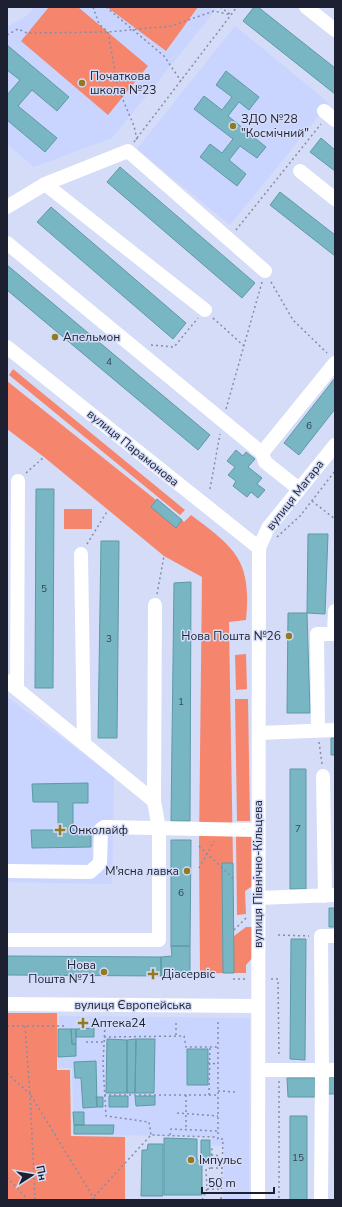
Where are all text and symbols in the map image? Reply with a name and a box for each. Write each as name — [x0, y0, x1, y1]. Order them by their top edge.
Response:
place label: Початкова школа №23 — [90, 68, 156, 98]
marker: Початкова школа №23 — [77, 78, 87, 88]
place label: ЗДО №28 "Космічний" — [241, 111, 309, 141]
marker: ЗДО №28 "Космічний" — [228, 121, 238, 131]
place label: Апельмон — [63, 329, 120, 345]
marker: Апельмон — [50, 332, 60, 342]
house number: 4 — [106, 355, 112, 369]
street label: вулиця Парамонова — [84, 406, 182, 490]
house number: 6 — [306, 419, 312, 433]
street label: вулиця Магара — [262, 457, 328, 533]
house number: 5 — [41, 582, 47, 596]
place label: Нова Пошта №26 — [181, 628, 281, 644]
marker: Нова Пошта №26 — [284, 631, 294, 641]
house number: 3 — [106, 632, 112, 646]
house number: 1 — [178, 695, 184, 709]
street label: вулиця Північно-Кільцева — [250, 800, 266, 948]
place label: Онколайф — [69, 822, 128, 838]
house number: 7 — [295, 822, 301, 836]
marker: Онколайф — [54, 824, 66, 836]
place label: М'ясна лавка — [105, 863, 179, 879]
marker: М'ясна лавка — [182, 866, 192, 876]
house number: 6 — [178, 886, 184, 900]
place label: Нова Пошта №71 — [28, 957, 96, 987]
place label: Діасервіс — [162, 966, 215, 982]
marker: Нова Пошта №71 — [99, 967, 109, 977]
marker: Діасервіс — [147, 968, 159, 980]
street label: вулиця Європейська — [74, 997, 192, 1013]
place label: Аптека24 — [91, 1015, 146, 1031]
marker: Аптека24 — [78, 1018, 88, 1028]
house number: 15 — [292, 1151, 304, 1165]
place label: Імпульс — [199, 1152, 242, 1168]
north arrow — [12, 1155, 52, 1195]
marker: Імпульс — [186, 1155, 196, 1165]
text: Пн — [32, 1164, 50, 1182]
scale bar — [202, 1169, 274, 1195]
text: 50 m — [208, 1175, 236, 1191]

